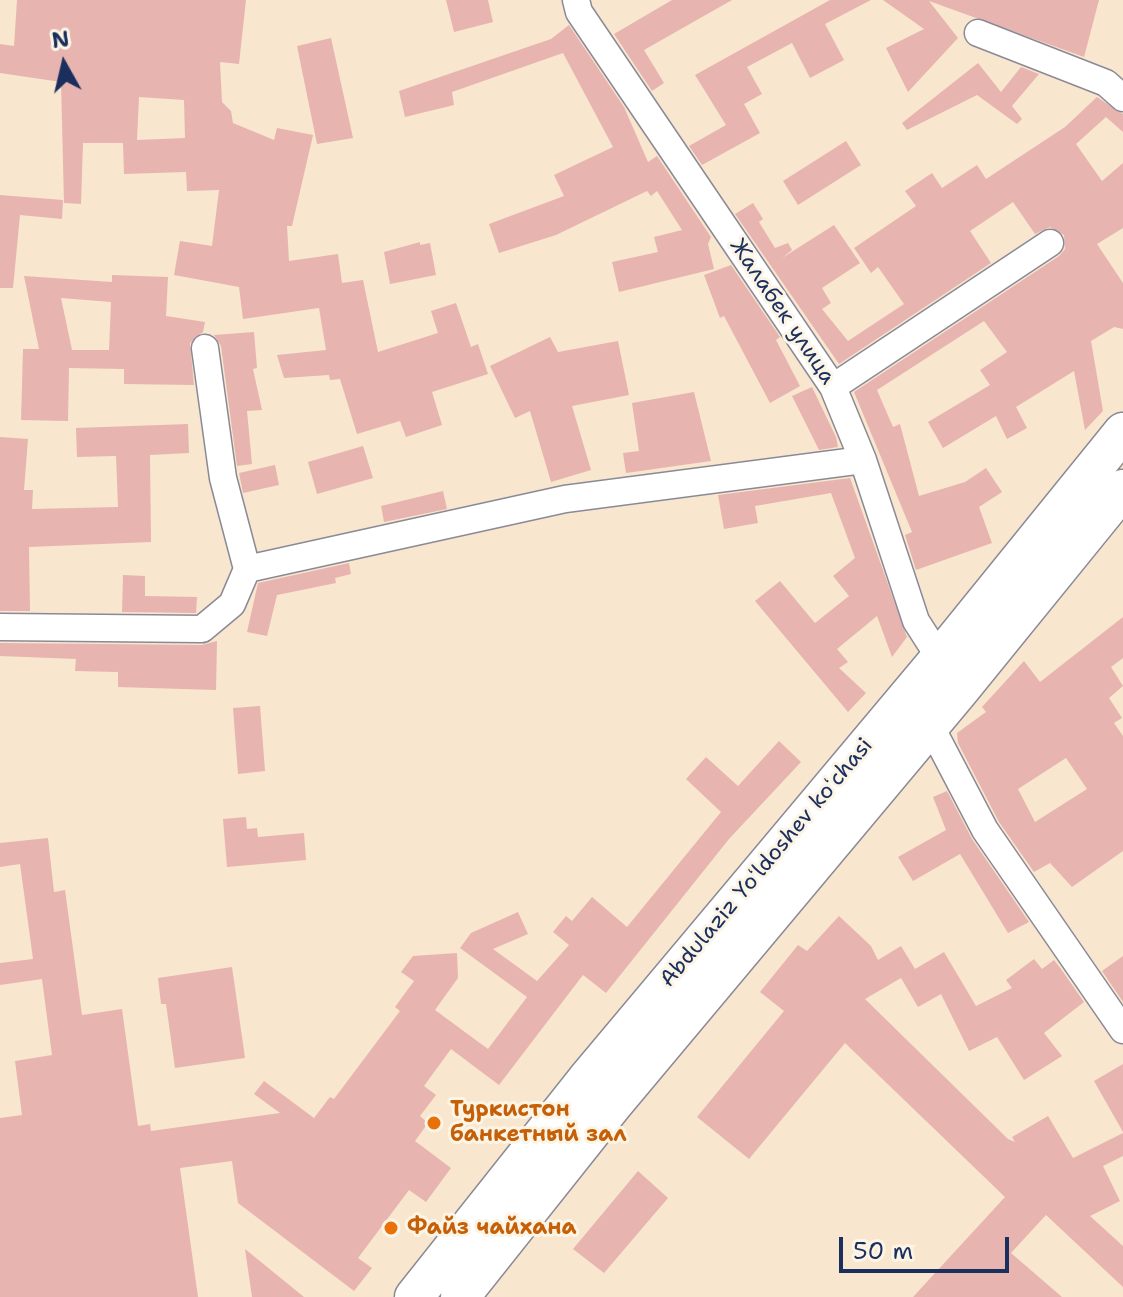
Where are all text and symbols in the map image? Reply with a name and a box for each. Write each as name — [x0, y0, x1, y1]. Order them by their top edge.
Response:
north arrow — [24, 24, 104, 104]
text: N — [50, 24, 71, 55]
street label: Жалабек улица — [724, 234, 840, 390]
street label: Abdulaziz Yoʻldoshev koʻchasi — [655, 733, 879, 993]
place label: Туркистон банкетный зал — [450, 1097, 627, 1148]
marker: Туркистон банкетный зал — [425, 1114, 443, 1132]
place label: Файз чайхана — [407, 1215, 576, 1241]
marker: Файз чайхана — [382, 1219, 400, 1237]
scale bar — [843, 1221, 1013, 1271]
text: 50 m — [853, 1235, 913, 1267]

